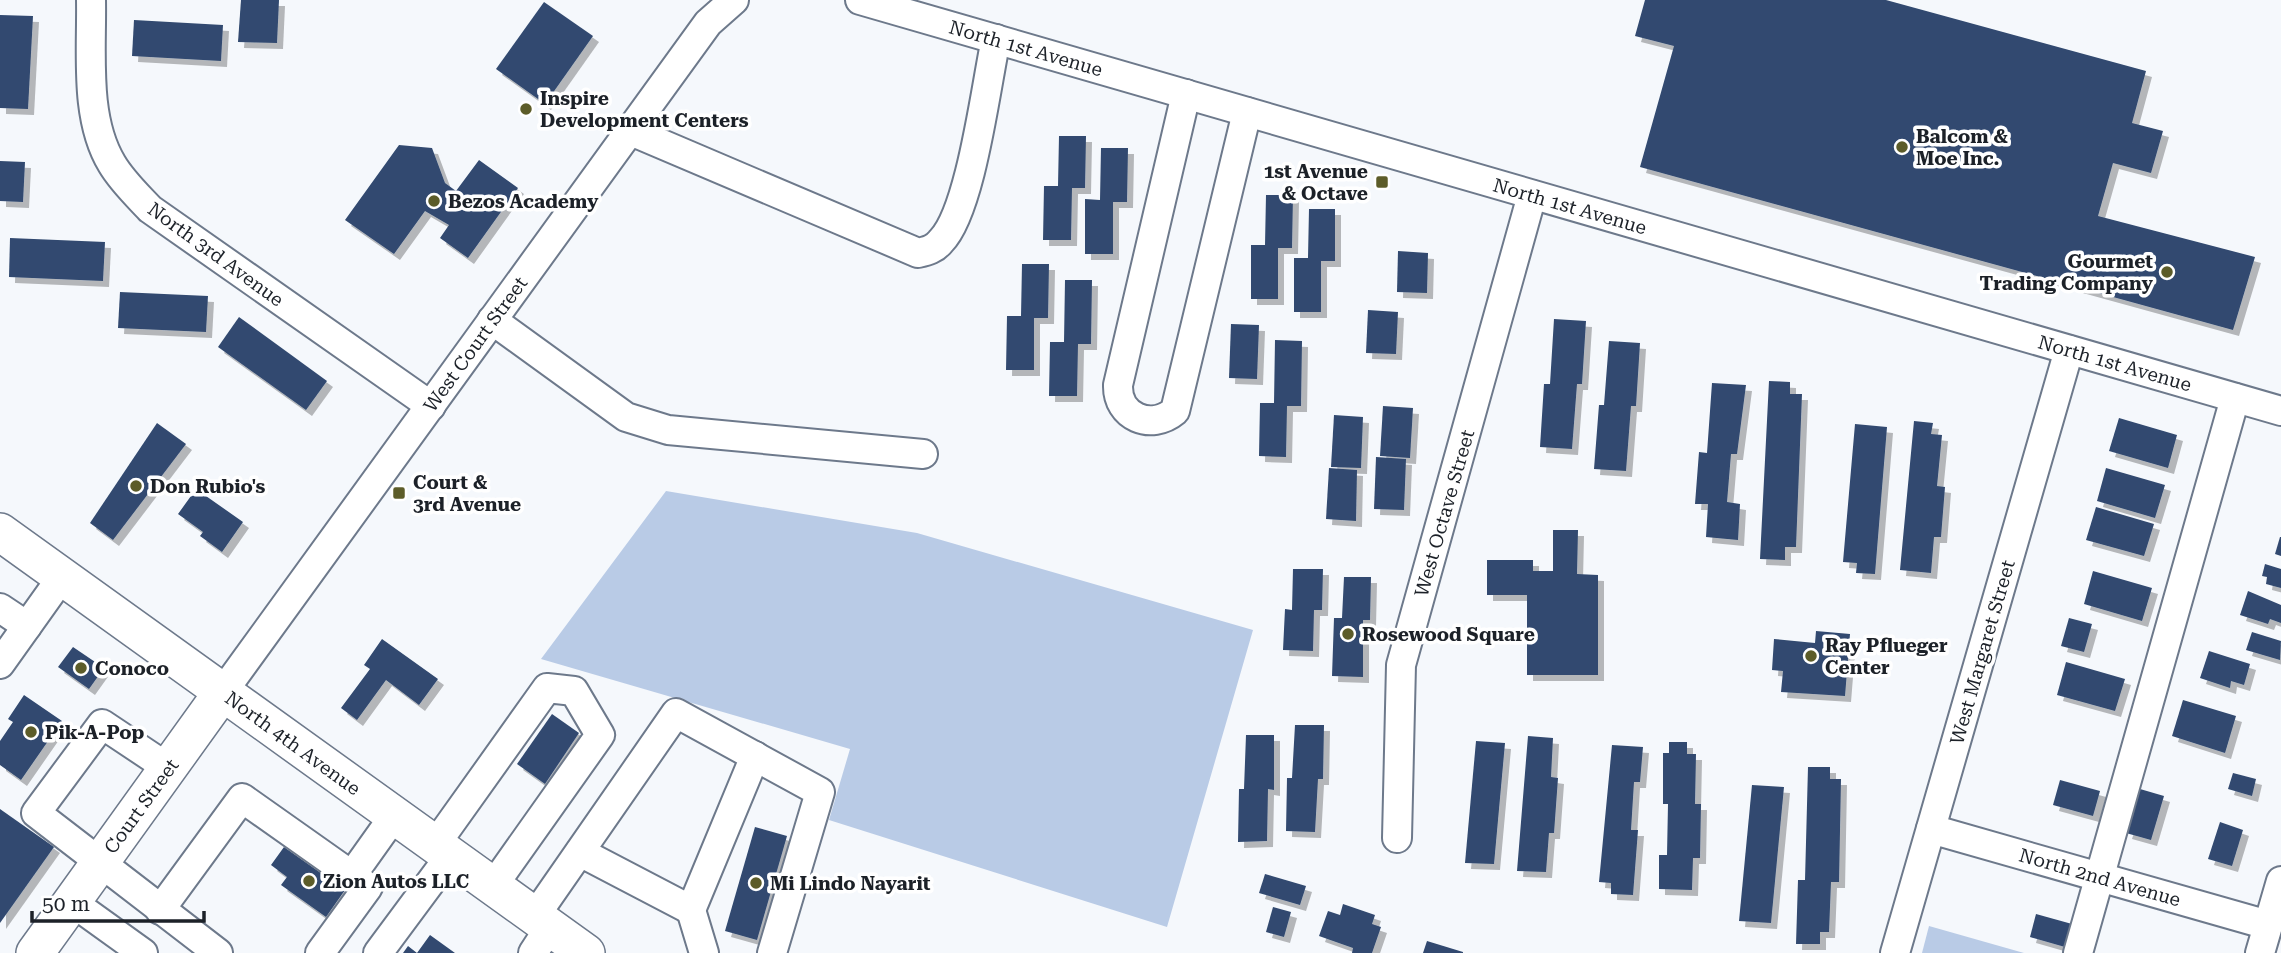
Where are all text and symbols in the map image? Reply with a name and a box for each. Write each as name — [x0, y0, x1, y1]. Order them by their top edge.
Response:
street label: North 1st Avenue — [946, 16, 1105, 81]
place label: Inspire Development Centers — [540, 87, 749, 132]
marker: Inspire Development Centers — [518, 101, 534, 117]
place label: Balcom & Moe Inc. — [1916, 125, 2008, 170]
marker: Balcom & Moe Inc. — [1894, 139, 1910, 155]
place label: 1st Avenue & Octave — [1264, 160, 1368, 205]
marker: 1st Avenue & Octave — [1374, 174, 1390, 190]
street label: North 1st Avenue — [1490, 174, 1649, 239]
place label: Bezos Academy — [448, 190, 599, 213]
marker: Bezos Academy — [426, 193, 442, 209]
street label: North 3rd Avenue — [143, 197, 288, 311]
place label: Gourmet Trading Company — [1979, 250, 2154, 295]
marker: Gourmet Trading Company — [2159, 264, 2175, 280]
street label: West Court Street — [419, 272, 532, 416]
street label: North 1st Avenue — [2035, 331, 2194, 396]
street label: West Octave Street — [1410, 427, 1479, 599]
place label: Court & 3rd Avenue — [413, 471, 521, 516]
place label: Don Rubio's — [150, 475, 266, 498]
marker: Don Rubio's — [128, 478, 144, 494]
marker: Court & 3rd Avenue — [391, 485, 407, 501]
street label: West Margaret Street — [1945, 557, 2020, 747]
place label: Rosewood Square — [1362, 623, 1535, 646]
marker: Rosewood Square — [1340, 626, 1356, 642]
place label: Ray Pflueger Center — [1825, 634, 1948, 679]
marker: Ray Pflueger Center — [1803, 648, 1819, 664]
place label: Conoco — [95, 657, 169, 680]
marker: Conoco — [73, 660, 89, 676]
street label: North 4th Avenue — [220, 687, 365, 800]
place label: Pik-A-Pop — [45, 721, 144, 744]
marker: Pik-A-Pop — [23, 724, 39, 740]
street label: Court Street — [99, 754, 184, 858]
street label: North 2nd Avenue — [2016, 843, 2183, 912]
place label: Zion Autos LLC — [323, 870, 469, 893]
place label: Mi Lindo Nayarit — [770, 872, 931, 895]
marker: Zion Autos LLC — [301, 873, 317, 889]
marker: Mi Lindo Nayarit — [748, 875, 764, 891]
scale bar — [32, 880, 203, 924]
text: 50 m — [42, 892, 90, 916]

